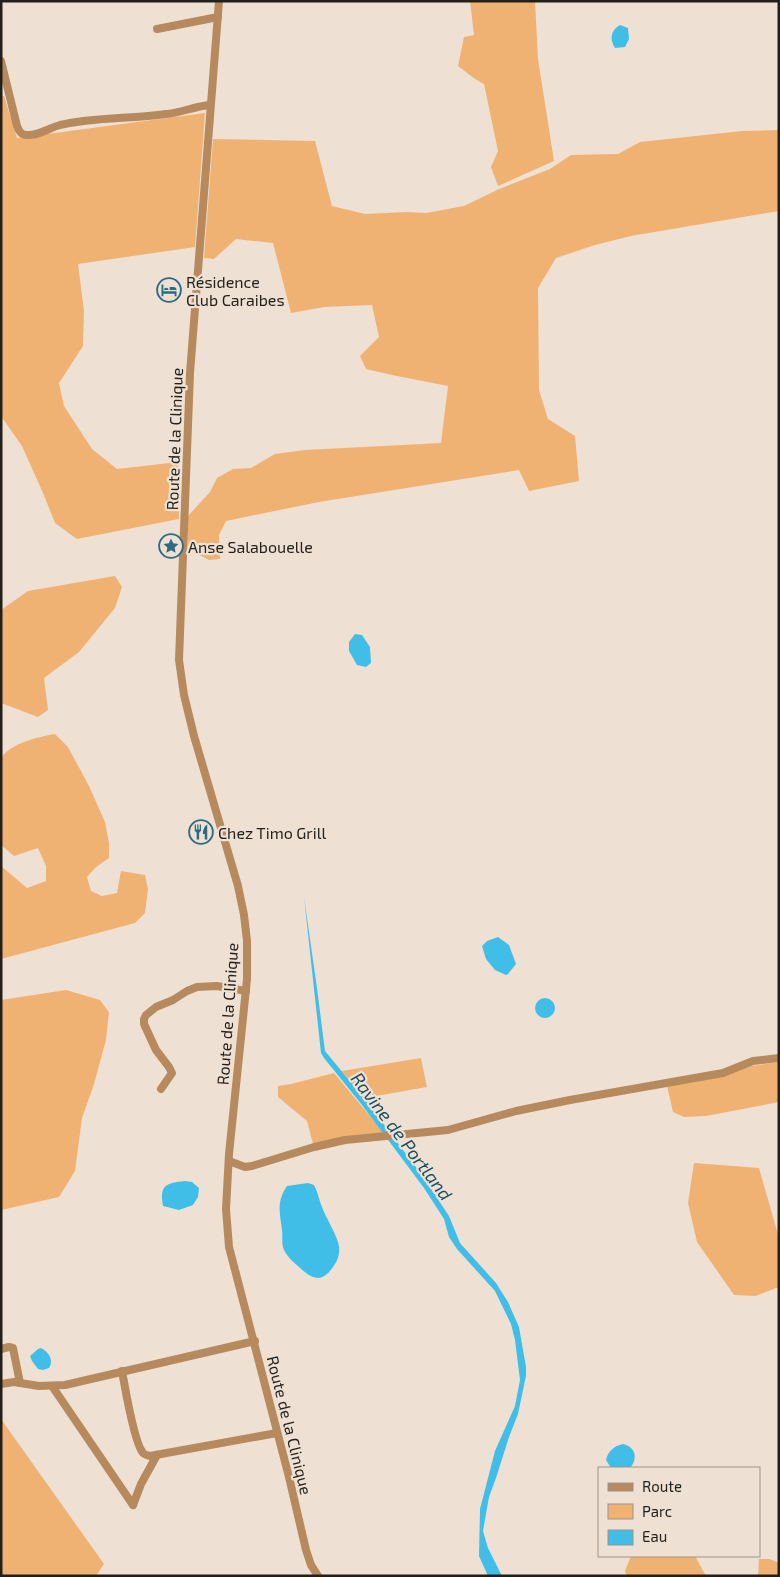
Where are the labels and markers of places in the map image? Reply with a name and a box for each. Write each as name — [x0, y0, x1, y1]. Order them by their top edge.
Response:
place label: Résidence Club Caraibes — [186, 272, 285, 309]
hotel icon: Résidence Club Caraibes — [156, 277, 182, 303]
place icon: Anse Salabouelle — [158, 533, 184, 559]
place label: Anse Salabouelle — [188, 537, 313, 556]
restaurant icon: Chez Timo Grill — [188, 819, 214, 845]
place label: Chez Timo Grill — [218, 823, 326, 842]

